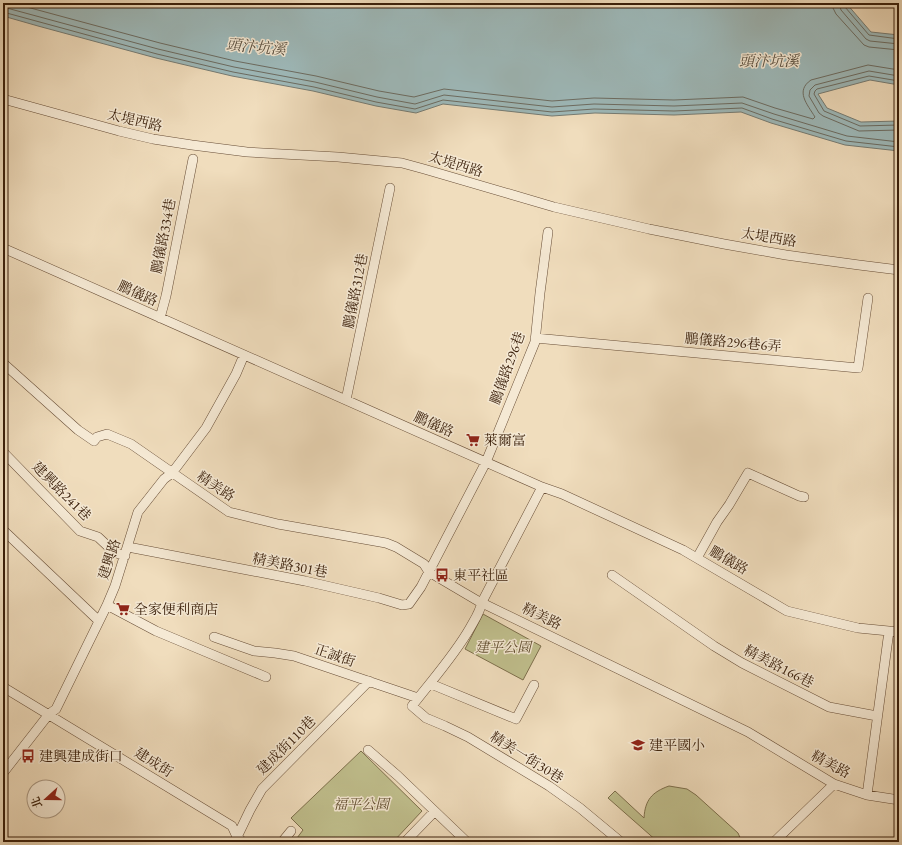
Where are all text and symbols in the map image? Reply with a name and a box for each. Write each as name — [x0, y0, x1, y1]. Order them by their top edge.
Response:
water label: 頭汴坑溪 — [225, 34, 289, 59]
water label: 頭汴坑溪 — [739, 51, 801, 70]
street label: 太堤西路 — [106, 105, 164, 135]
street label: 太堤西路 — [427, 147, 485, 181]
street label: 鵬儀路334巷 — [147, 197, 179, 275]
street label: 太堤西路 — [740, 224, 798, 250]
street label: 鵬儀路312巷 — [339, 252, 371, 330]
street label: 鵬儀路 — [115, 276, 161, 310]
street label: 鵬儀路296巷 — [486, 329, 528, 407]
street label: 鵬儀路296巷6弄 — [684, 329, 782, 355]
street label: 鵬儀路 — [411, 407, 457, 441]
place label: 萊爾富 — [484, 431, 526, 449]
supermarket icon: 萊爾富 — [465, 432, 481, 448]
street label: 建興路241巷 — [29, 458, 95, 524]
street label: 精美路 — [193, 467, 239, 505]
street label: 建興路 — [94, 536, 124, 582]
street label: 鵬儀路 — [706, 542, 752, 578]
street label: 精美路301巷 — [251, 549, 329, 581]
place label: 東平社區 — [453, 566, 509, 584]
bus stop icon: 東平社區 — [434, 567, 450, 583]
street label: 精美路 — [519, 599, 565, 633]
place label: 全家便利商店 — [134, 600, 218, 618]
supermarket icon: 全家便利商店 — [115, 601, 131, 617]
park label: 建平公園 — [475, 638, 533, 656]
street label: 正誠街 — [312, 640, 358, 670]
street label: 精美路166巷 — [741, 641, 817, 691]
street label: 建成街110巷 — [253, 712, 319, 778]
street label: 精美一街30巷 — [487, 727, 567, 787]
place label: 建平國小 — [649, 736, 705, 754]
school or university icon: 建平國小 — [630, 737, 646, 753]
street label: 建成街 — [131, 743, 177, 781]
street label: 精美路 — [808, 746, 854, 782]
place label: 建興建成街口 — [39, 747, 123, 765]
bus stop icon: 建興建成街口 — [20, 748, 36, 764]
north arrow — [26, 779, 66, 819]
text: 北 — [28, 795, 45, 810]
park label: 福平公園 — [333, 795, 391, 813]

